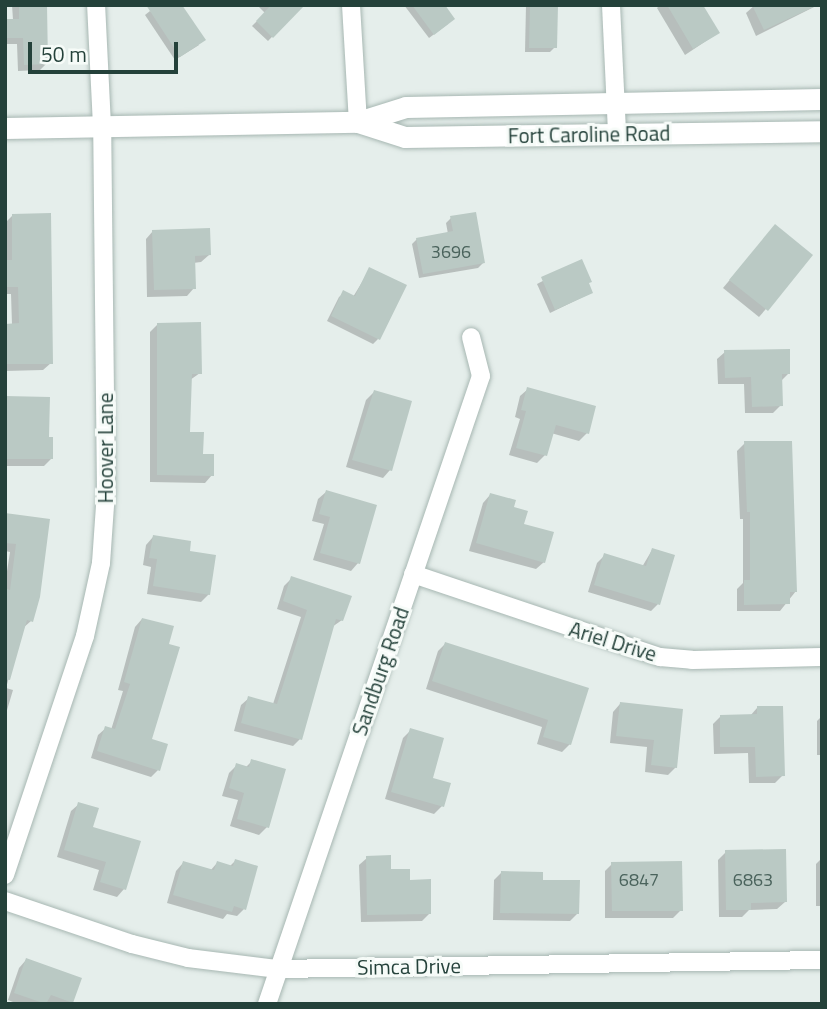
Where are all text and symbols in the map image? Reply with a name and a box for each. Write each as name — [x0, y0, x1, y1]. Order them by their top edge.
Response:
scale bar — [32, 28, 182, 72]
text: 50 m — [41, 38, 87, 70]
street label: Fort Caroline Road — [508, 120, 670, 148]
house number: 3696 — [431, 241, 471, 263]
street label: Hoover Lane — [92, 393, 118, 503]
street label: Sandburg Road — [346, 603, 414, 739]
street label: Ariel Drive — [566, 616, 660, 666]
house number: 6847 — [619, 869, 659, 891]
house number: 6863 — [733, 869, 773, 891]
street label: Simca Drive — [357, 952, 461, 980]

